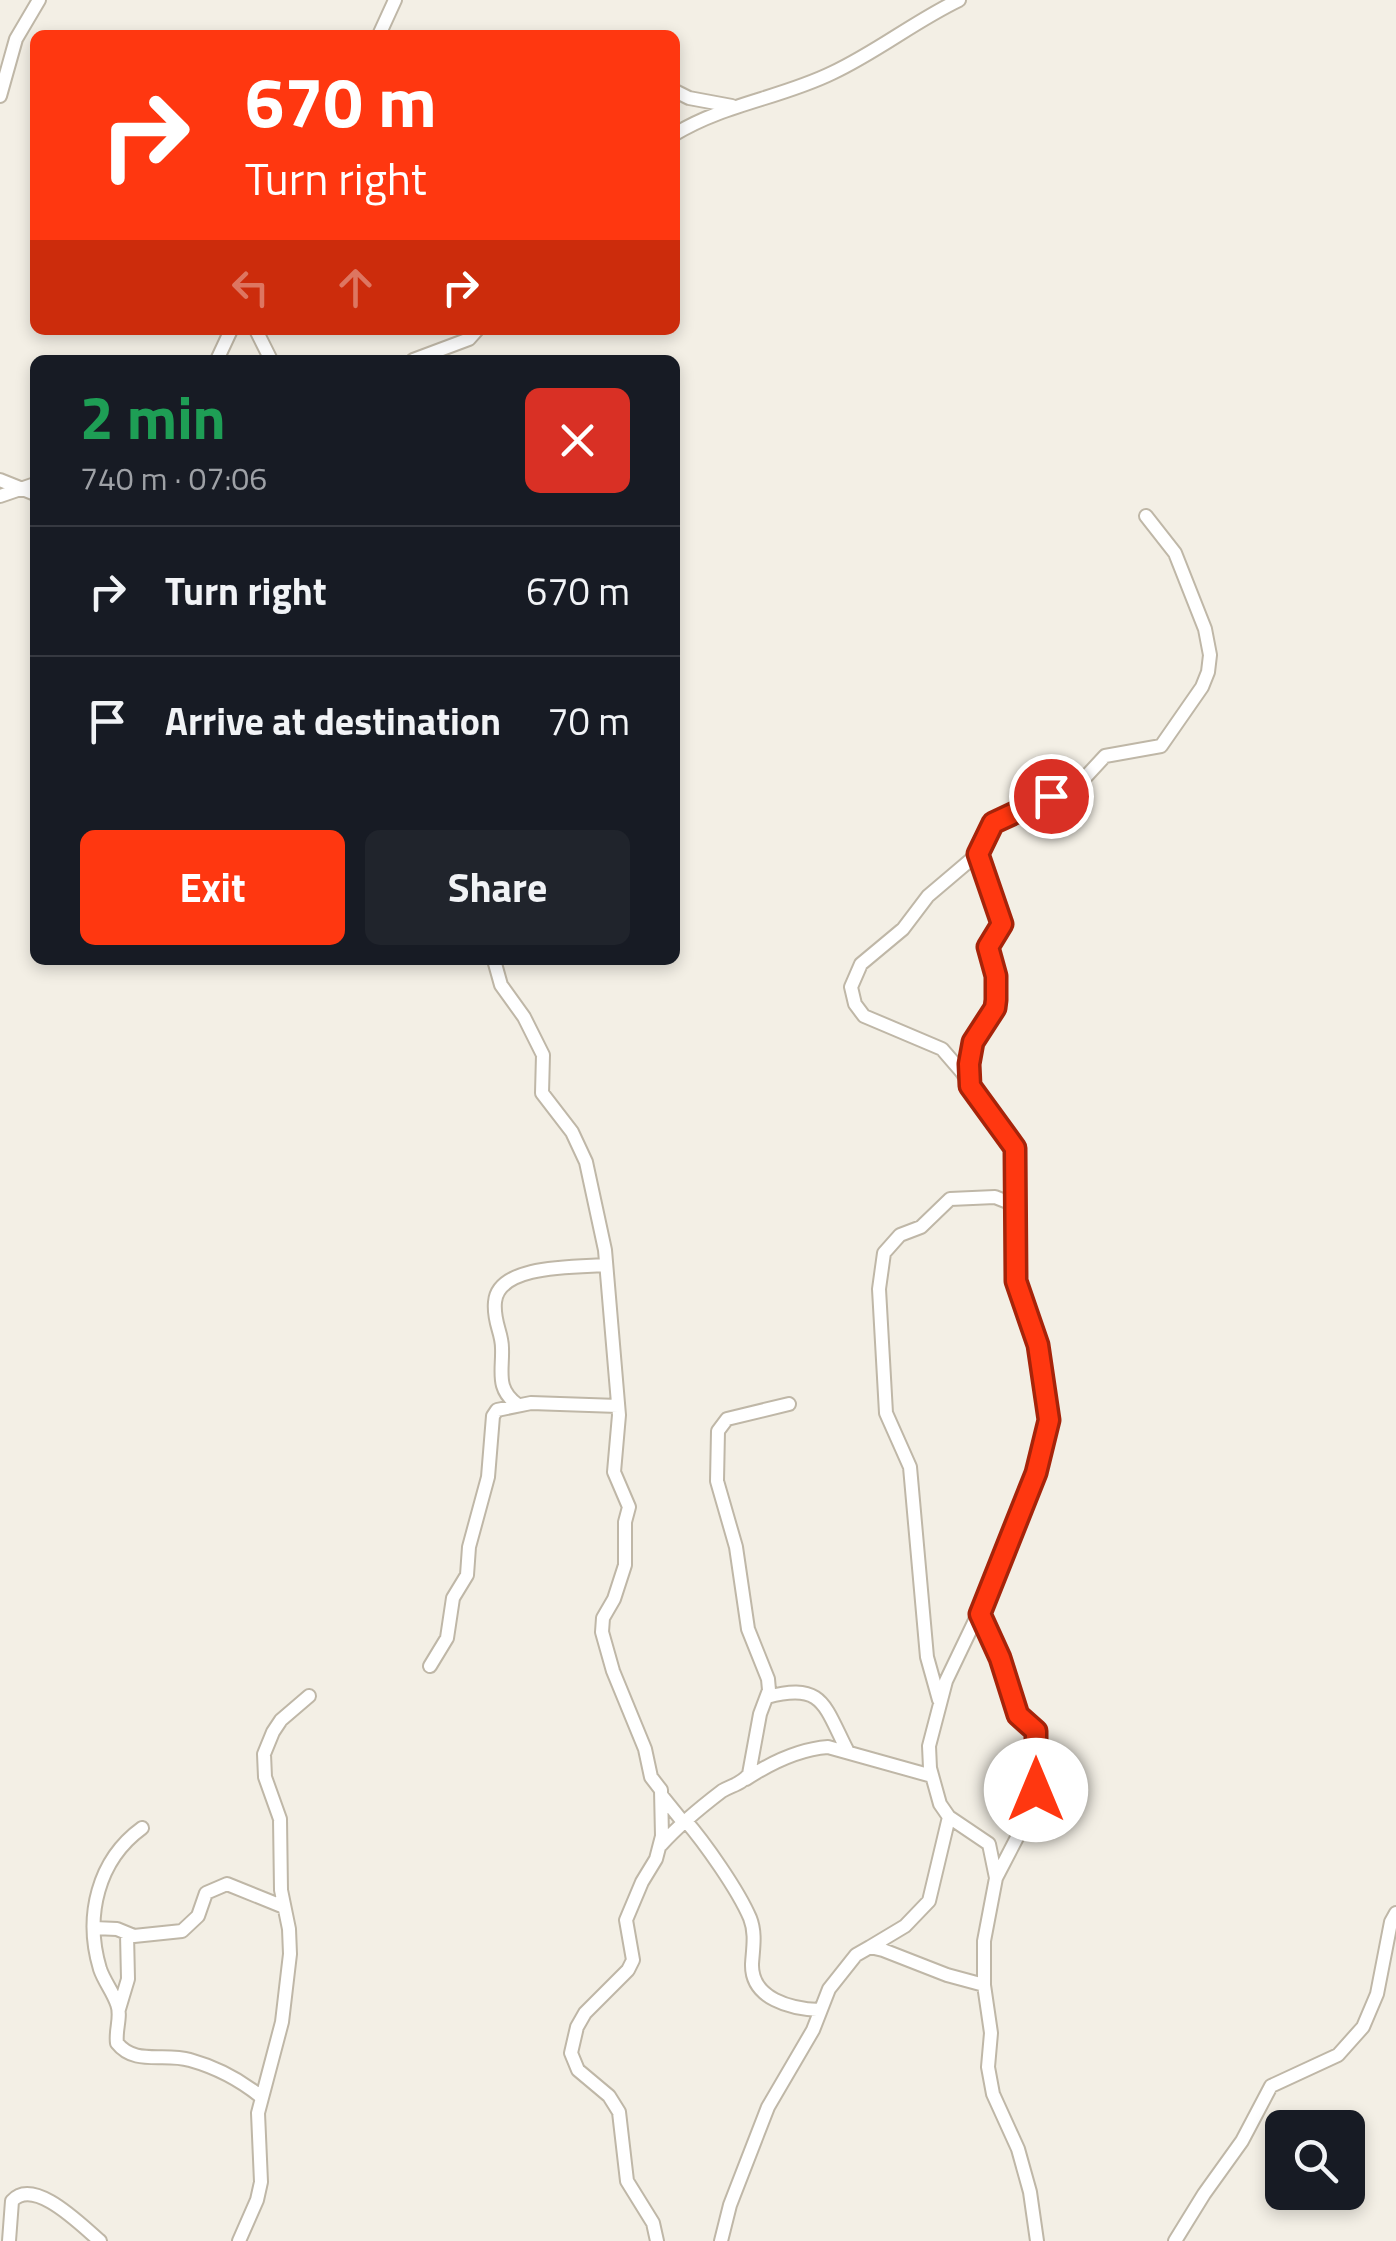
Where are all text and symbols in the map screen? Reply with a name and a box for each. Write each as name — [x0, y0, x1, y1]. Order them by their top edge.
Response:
text: 670 m — [245, 48, 437, 154]
icon: right — [80, 70, 210, 200]
text: Turn right — [245, 144, 427, 212]
icon: left — [223, 260, 278, 315]
icon: ahead — [328, 260, 383, 315]
icon: right — [433, 260, 488, 315]
text: 2 min — [80, 371, 226, 462]
button: close — [525, 388, 630, 493]
text: 740 m · 07:06 — [80, 454, 267, 502]
text: Turn right — [165, 562, 327, 620]
text: 670 m — [526, 562, 630, 620]
icon: right — [80, 564, 135, 619]
text: Arrive at destination — [165, 692, 501, 750]
text: 70 m — [547, 692, 630, 750]
icon: arrive — [80, 694, 135, 749]
pin — [1009, 754, 1094, 839]
icon: arrive — [1024, 769, 1079, 824]
button: Exit — [80, 830, 345, 945]
button: Share — [365, 830, 630, 945]
position arrow — [984, 1738, 1088, 1842]
map controls — [1265, 2110, 1365, 2210]
button: search — [1265, 2110, 1365, 2210]

